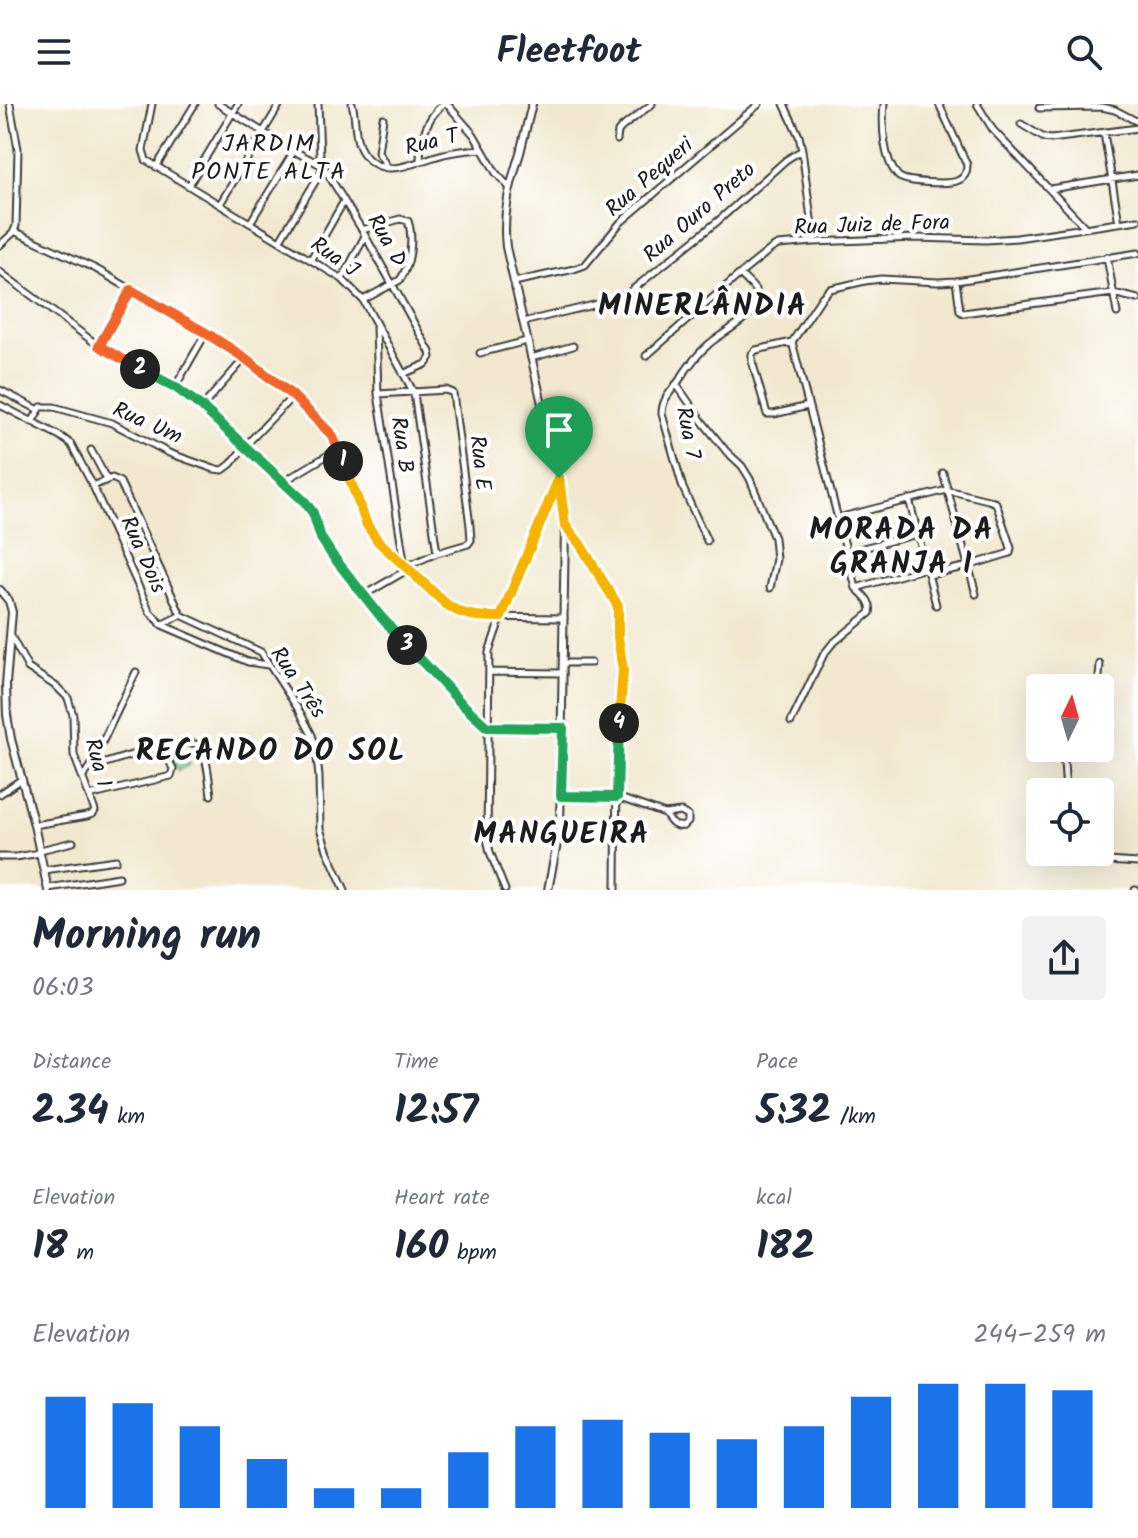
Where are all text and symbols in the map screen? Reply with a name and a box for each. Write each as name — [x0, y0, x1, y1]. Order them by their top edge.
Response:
text: Fleetfoot — [496, 24, 642, 81]
icon: menu — [32, 30, 76, 74]
icon: search — [1062, 30, 1106, 74]
street label: Rua T — [401, 119, 465, 167]
district label: JARDIM PONTE ALTA — [191, 125, 347, 192]
street label: Rua Pequeri — [598, 129, 703, 227]
street label: Rua Ouro Preto — [636, 154, 764, 272]
street label: Rua Juiz de Fora — [793, 206, 951, 246]
street label: Rua D — [357, 208, 415, 274]
street label: Rua J — [302, 229, 366, 288]
district label: MINERLÂNDIA — [598, 283, 808, 331]
pin: 2 — [120, 349, 160, 389]
text: 2 — [134, 351, 146, 386]
street label: Rua Um — [106, 393, 188, 455]
pin — [525, 396, 593, 478]
street label: Rua 7 — [665, 404, 709, 463]
icon: arrive — [537, 408, 581, 452]
street label: Rua B — [380, 415, 422, 475]
street label: Rua E — [458, 433, 500, 494]
pin: 1 — [323, 441, 363, 481]
text: 1 — [340, 443, 346, 478]
district label: MORADA DA GRANJA I — [809, 507, 995, 589]
street label: Rua Dois — [109, 511, 175, 600]
pin: 3 — [387, 625, 427, 665]
text: 3 — [401, 627, 413, 662]
street label: Rua Três — [260, 640, 334, 727]
north arrow — [1026, 674, 1114, 762]
map controls — [1026, 674, 1114, 866]
pin: 4 — [599, 703, 639, 743]
text: 4 — [613, 705, 625, 740]
district label: RECANDO DO SOL — [136, 728, 406, 776]
street label: Rua 1 — [74, 735, 120, 791]
button: locate — [1026, 778, 1114, 866]
district label: MANGUEIRA — [474, 811, 651, 859]
text: Morning run — [32, 902, 261, 972]
button: share — [1022, 916, 1106, 1000]
text: 06:03 — [32, 967, 94, 1009]
text: Distance — [32, 1045, 111, 1080]
text: Time — [394, 1045, 438, 1080]
text: Pace — [756, 1045, 798, 1080]
text: 2.34 — [32, 1080, 108, 1144]
text: 12:57 — [394, 1080, 478, 1144]
text: 5:32 — [756, 1080, 831, 1144]
text: km — [108, 1100, 145, 1135]
text: /km — [831, 1100, 876, 1135]
text: Elevation — [32, 1181, 115, 1216]
text: Heart rate — [394, 1181, 490, 1216]
text: kcal — [756, 1181, 792, 1216]
text: 18 — [32, 1216, 68, 1280]
text: 160 — [394, 1216, 448, 1280]
text: 182 — [756, 1216, 815, 1280]
text: m — [68, 1236, 94, 1271]
text: bpm — [448, 1236, 497, 1271]
text: Elevation — [32, 1314, 130, 1356]
text: 244–259 m — [974, 1314, 1106, 1356]

